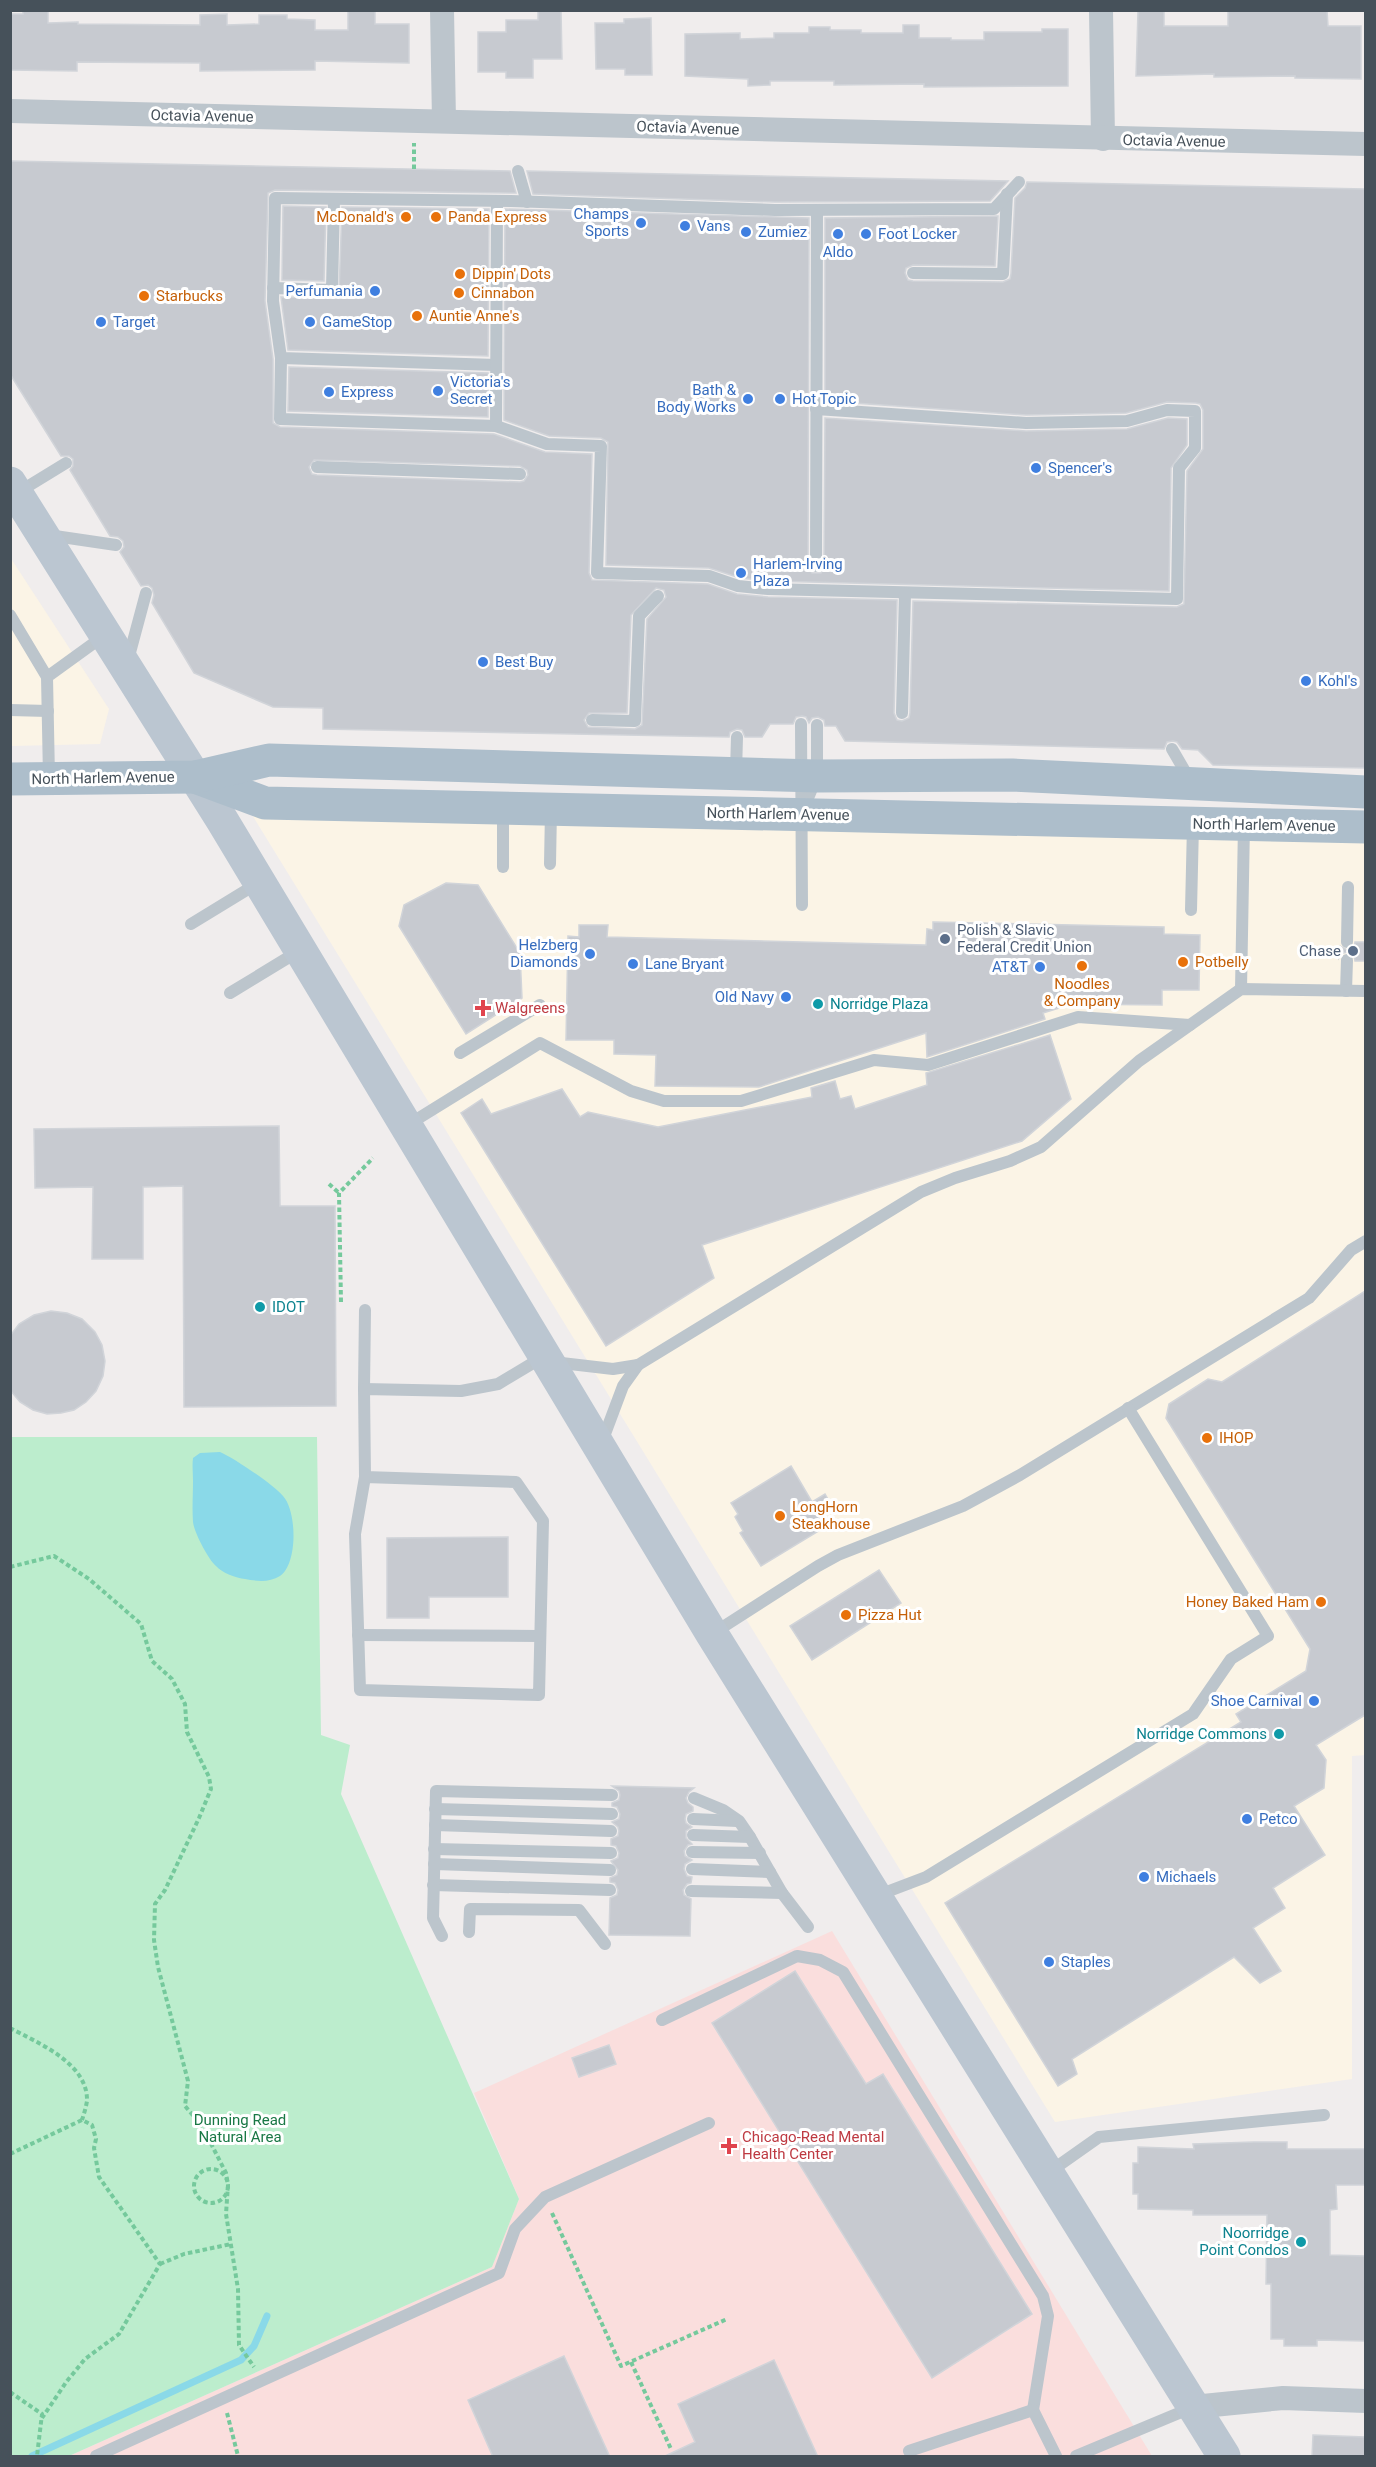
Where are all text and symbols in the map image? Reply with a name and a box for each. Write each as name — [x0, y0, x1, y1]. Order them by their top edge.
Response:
street label: Octavia Avenue — [150, 106, 254, 126]
street label: Octavia Avenue — [636, 117, 740, 139]
street label: Octavia Avenue — [1122, 131, 1226, 151]
place label: Champs Sports — [573, 205, 629, 240]
place label: McDonald's — [316, 208, 394, 226]
place label: Panda Express — [448, 208, 547, 226]
marker: McDonald's — [399, 210, 413, 224]
marker: Panda Express — [429, 210, 443, 224]
marker: Champs Sports — [634, 216, 648, 230]
place label: Vans — [697, 217, 730, 235]
marker: Vans — [678, 219, 692, 233]
place label: Zumiez — [758, 223, 807, 241]
marker: Zumiez — [739, 225, 753, 239]
place label: Foot Locker — [878, 225, 957, 243]
marker: Aldo — [831, 227, 845, 241]
marker: Foot Locker — [859, 227, 873, 241]
place label: Aldo — [823, 243, 853, 261]
place label: Dippin' Dots — [472, 265, 551, 283]
marker: Dippin' Dots — [453, 267, 467, 281]
place label: Perfumania — [286, 282, 363, 300]
marker: Perfumania — [368, 284, 382, 298]
place label: Cinnabon — [471, 284, 534, 302]
marker: Cinnabon — [452, 286, 466, 300]
place label: Starbucks — [156, 287, 223, 305]
marker: Starbucks — [137, 289, 151, 303]
place label: Auntie Anne's — [429, 307, 519, 325]
marker: Auntie Anne's — [410, 309, 424, 323]
place label: Target — [113, 313, 156, 331]
place label: GameStop — [322, 313, 392, 331]
marker: Target — [94, 315, 108, 329]
marker: GameStop — [303, 315, 317, 329]
place label: Victoria's Secret — [450, 373, 511, 408]
place label: Bath & Body Works — [657, 381, 737, 416]
place label: Express — [341, 383, 394, 401]
marker: Victoria's Secret — [431, 384, 445, 398]
marker: Express — [322, 385, 336, 399]
place label: Hot Topic — [792, 390, 856, 408]
marker: Bath & Body Works — [741, 392, 755, 406]
marker: Hot Topic — [773, 392, 787, 406]
place label: Spencer's — [1048, 459, 1112, 477]
marker: Spencer's — [1029, 461, 1043, 475]
place label: Harlem-Irving Plaza — [753, 555, 843, 590]
marker: Harlem-Irving Plaza — [734, 566, 748, 580]
place label: Best Buy — [495, 653, 553, 671]
marker: Best Buy — [476, 655, 490, 669]
place label: Kohl's — [1318, 672, 1357, 690]
marker: Kohl's — [1299, 674, 1313, 688]
street label: North Harlem Avenue — [31, 768, 175, 788]
street label: North Harlem Avenue — [706, 804, 850, 824]
street label: North Harlem Avenue — [1192, 815, 1336, 835]
place label: Polish & Slavic Federal Credit Union — [957, 921, 1092, 956]
marker: Polish & Slavic Federal Credit Union — [938, 932, 952, 946]
place label: Helzberg Diamonds — [510, 936, 578, 971]
place label: Chase — [1299, 942, 1341, 960]
marker: Chase — [1346, 944, 1360, 958]
marker: Helzberg Diamonds — [583, 947, 597, 961]
place label: Potbelly — [1195, 953, 1249, 971]
place label: Lane Bryant — [645, 955, 724, 973]
marker: Potbelly — [1176, 955, 1190, 969]
marker: Lane Bryant — [626, 957, 640, 971]
place label: AT&T — [992, 958, 1028, 976]
marker: Noodles & Company — [1075, 959, 1089, 973]
marker: AT&T — [1033, 960, 1047, 974]
place label: Noodles & Company — [1044, 975, 1120, 1010]
place label: Old Navy — [715, 988, 774, 1006]
marker: Old Navy — [779, 990, 793, 1004]
place label: Norridge Plaza — [830, 995, 929, 1013]
marker: Norridge Plaza — [811, 997, 825, 1011]
place label: Walgreens — [495, 999, 565, 1017]
marker: Walgreens — [476, 1001, 490, 1015]
place label: IDOT — [272, 1298, 305, 1316]
marker: IDOT — [253, 1300, 267, 1314]
place label: IHOP — [1219, 1429, 1254, 1447]
marker: IHOP — [1200, 1431, 1214, 1445]
place label: LongHorn Steakhouse — [792, 1498, 870, 1533]
marker: LongHorn Steakhouse — [773, 1509, 787, 1523]
place label: Honey Baked Ham — [1186, 1593, 1309, 1611]
marker: Honey Baked Ham — [1314, 1595, 1328, 1609]
place label: Pizza Hut — [858, 1606, 922, 1624]
marker: Pizza Hut — [839, 1608, 853, 1622]
place label: Shoe Carnival — [1211, 1692, 1302, 1710]
marker: Shoe Carnival — [1307, 1694, 1321, 1708]
place label: Norridge Commons — [1136, 1725, 1267, 1743]
marker: Norridge Commons — [1272, 1727, 1286, 1741]
place label: Petco — [1259, 1810, 1298, 1828]
marker: Petco — [1240, 1812, 1254, 1826]
place label: Michaels — [1156, 1868, 1216, 1886]
marker: Michaels — [1137, 1870, 1151, 1884]
place label: Staples — [1061, 1953, 1111, 1971]
marker: Staples — [1042, 1955, 1056, 1969]
park label: Dunning Read Natural Area — [194, 2111, 286, 2146]
place label: Chicago-Read Mental Health Center — [742, 2128, 884, 2163]
marker: Chicago-Read Mental Health Center — [720, 2137, 738, 2155]
place label: Noorridge Point Condos — [1199, 2224, 1289, 2259]
marker: Noorridge Point Condos — [1294, 2235, 1308, 2249]

